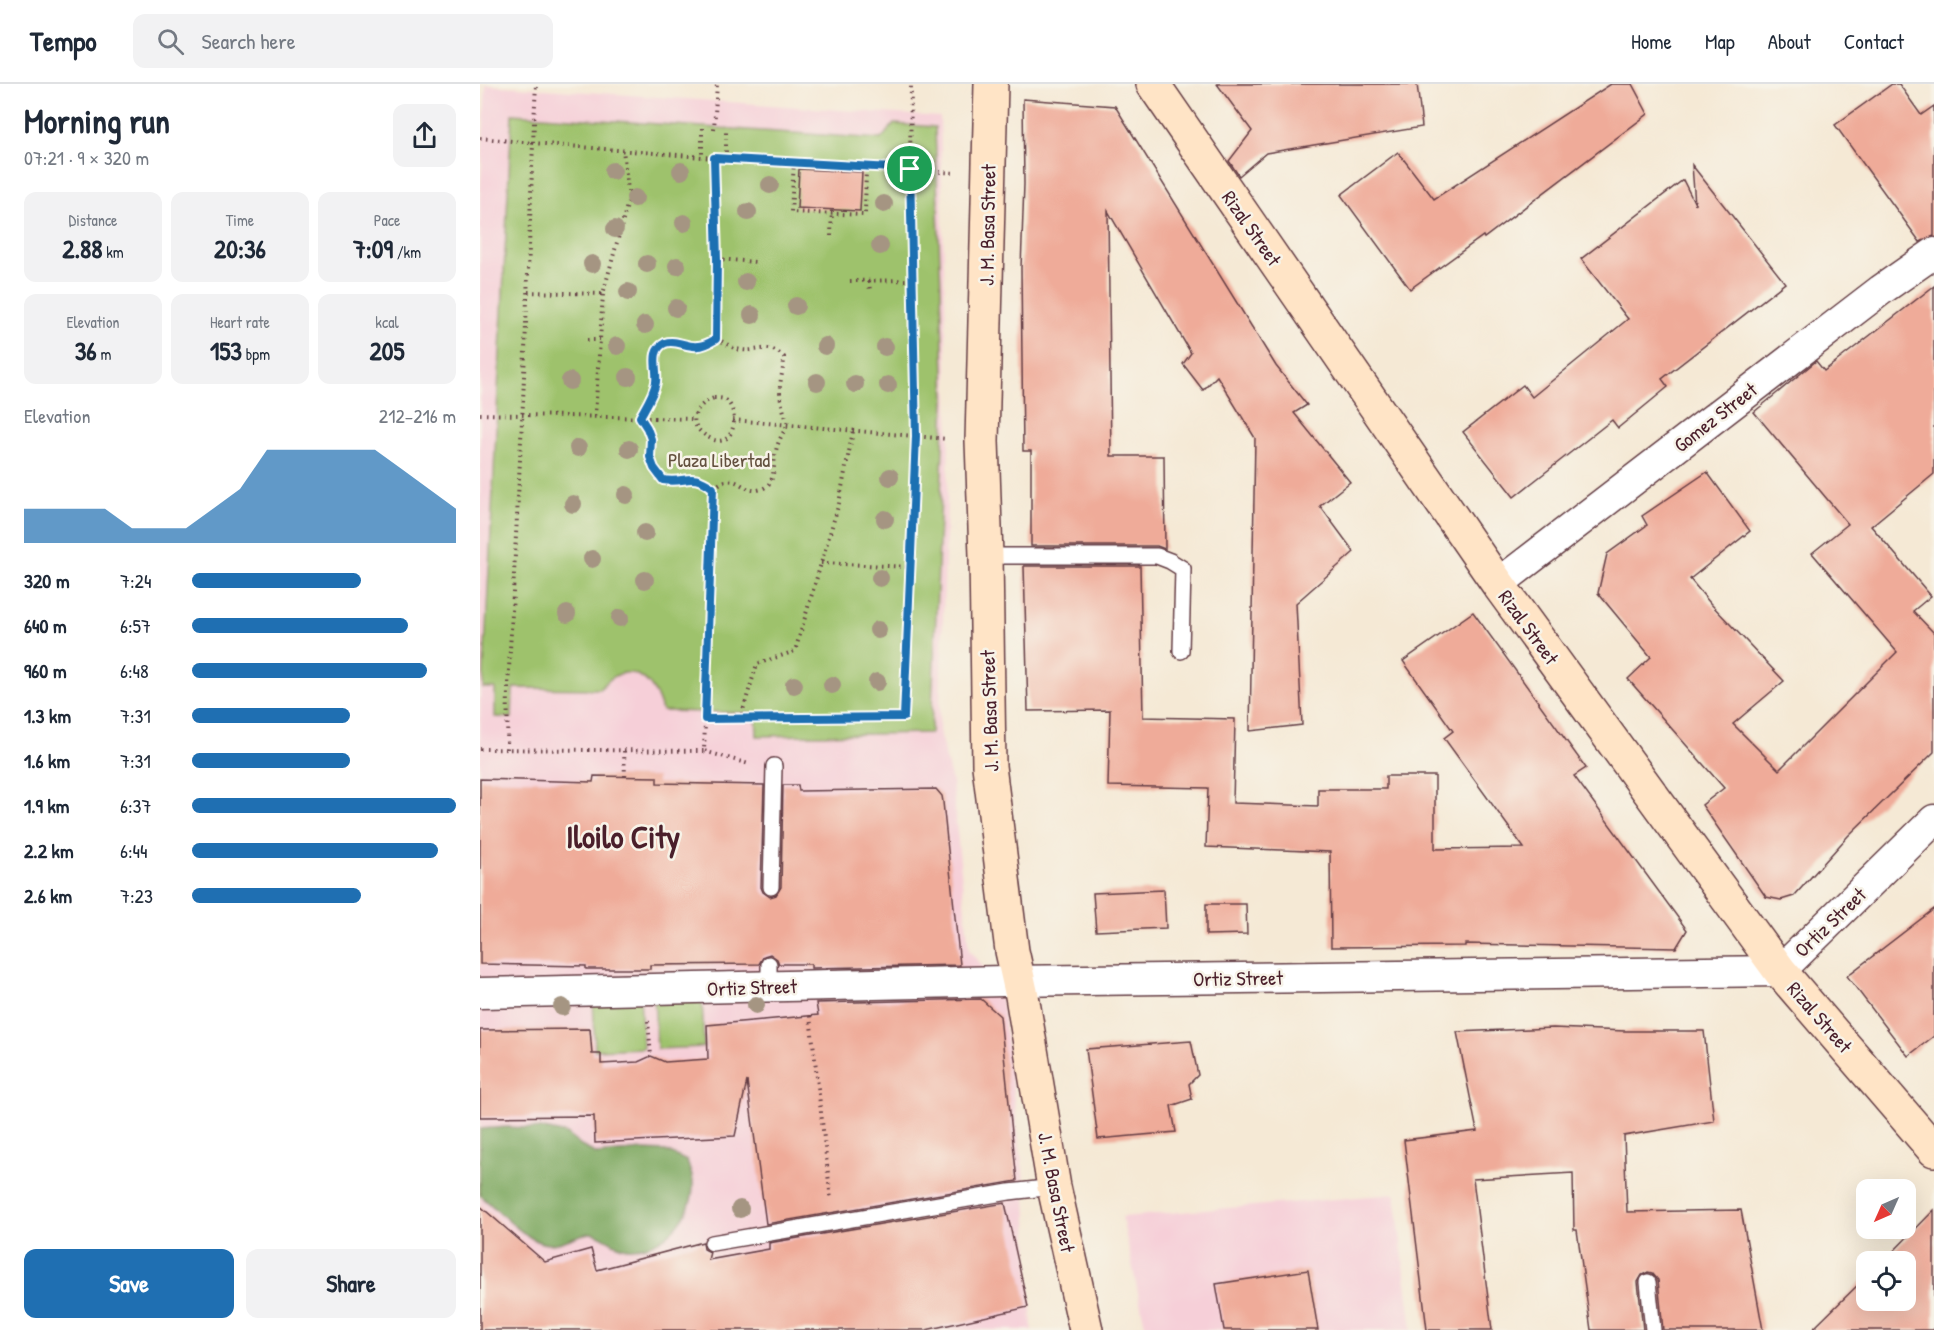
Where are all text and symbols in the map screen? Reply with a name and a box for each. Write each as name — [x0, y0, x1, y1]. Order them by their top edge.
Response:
search box — [133, 14, 553, 68]
text: Tempo — [30, 22, 97, 60]
icon: search — [154, 25, 187, 58]
text: Search here — [202, 26, 296, 56]
text: Home — [1631, 27, 1672, 56]
text: Map — [1705, 27, 1735, 56]
text: About — [1768, 27, 1811, 56]
text: Contact — [1844, 27, 1904, 56]
text: Morning run — [24, 99, 170, 143]
button: share — [393, 104, 456, 167]
pin — [884, 143, 935, 194]
text: 07:21 · 9 × 320 m — [24, 144, 149, 171]
icon: arrive — [893, 152, 926, 185]
street label: J. M. Basa Street — [972, 163, 1002, 286]
street label: Rizal Street — [1216, 185, 1288, 272]
text: Distance — [69, 209, 117, 231]
text: Time — [226, 209, 254, 231]
text: Pace — [374, 209, 400, 231]
text: 2.88 — [62, 231, 103, 266]
text: 20:36 — [214, 231, 266, 266]
text: 7:09 — [353, 231, 393, 266]
text: km — [103, 241, 124, 263]
text: /km — [393, 241, 421, 263]
text: Elevation — [66, 311, 120, 333]
text: Heart rate — [210, 311, 270, 333]
text: kcal — [375, 311, 399, 333]
text: 36 — [75, 333, 97, 368]
text: 153 — [210, 333, 242, 368]
text: 205 — [370, 333, 404, 368]
text: m — [97, 343, 111, 365]
text: bpm — [242, 343, 270, 365]
street label: Gomez Street — [1668, 375, 1763, 458]
text: Elevation — [24, 402, 90, 429]
text: 212–216 m — [379, 402, 456, 429]
park label: Plaza Libertad — [668, 446, 770, 473]
text: 320 m — [24, 567, 69, 594]
text: 7:24 — [120, 567, 151, 594]
street label: Rizal Street — [1493, 584, 1566, 671]
text: 640 m — [24, 612, 67, 639]
text: 6:57 — [120, 612, 151, 639]
street label: J. M. Basa Street — [973, 649, 1005, 772]
text: 960 m — [24, 657, 66, 684]
text: 6:48 — [120, 657, 149, 684]
text: 1.3 km — [24, 702, 71, 729]
text: 7:31 — [120, 702, 151, 729]
text: 1.6 km — [24, 747, 70, 774]
text: 7:31 — [120, 747, 151, 774]
text: 1.9 km — [24, 792, 69, 819]
text: 6:37 — [120, 792, 151, 819]
district label: Iloilo City — [566, 815, 681, 859]
text: 2.2 km — [24, 837, 74, 864]
text: 6:44 — [120, 837, 148, 864]
street label: Ortiz Street — [1788, 880, 1873, 963]
text: 2.6 km — [24, 882, 72, 909]
text: 7:23 — [120, 882, 153, 909]
street label: Ortiz Street — [1193, 964, 1284, 992]
street label: Ortiz Street — [707, 972, 799, 1002]
street label: Rizal Street — [1781, 976, 1859, 1059]
street label: J. M. Basa Street — [1032, 1130, 1082, 1255]
north arrow — [1856, 1179, 1916, 1239]
map controls — [1856, 1179, 1916, 1311]
button: Save — [24, 1249, 234, 1318]
button: Share — [246, 1249, 456, 1318]
button: locate — [1856, 1251, 1916, 1311]

